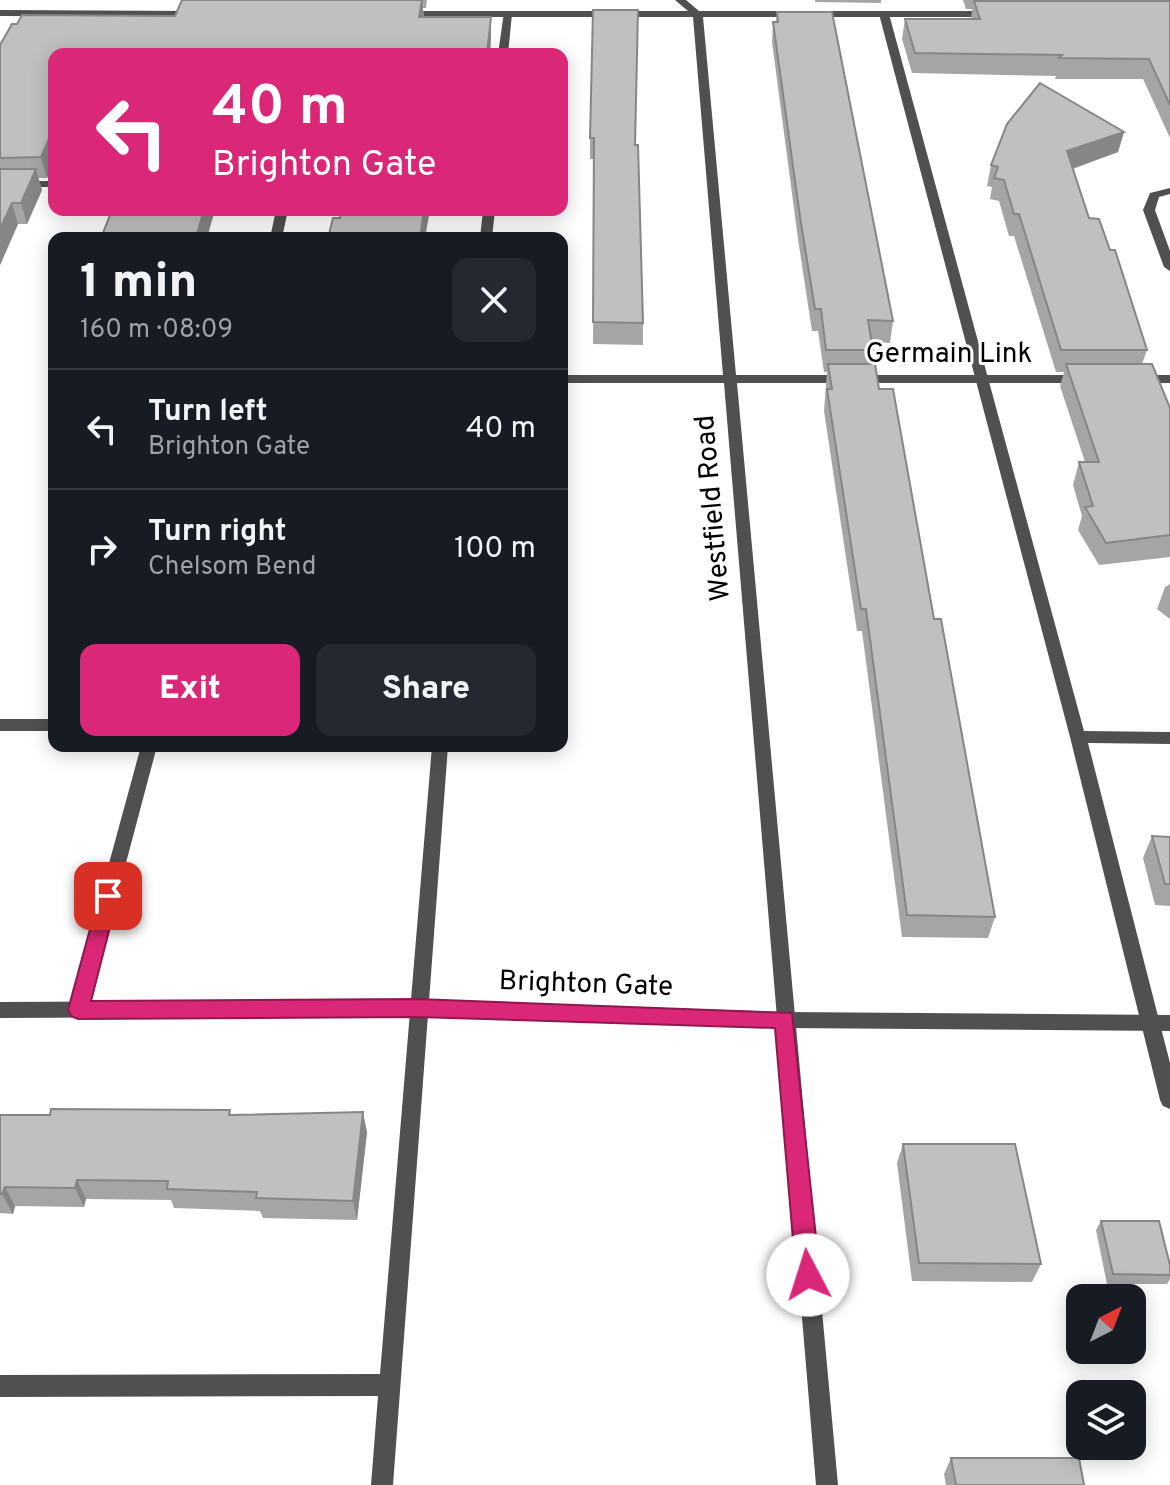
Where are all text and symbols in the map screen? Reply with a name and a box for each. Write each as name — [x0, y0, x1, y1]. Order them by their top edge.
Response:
text: 40 m — [212, 74, 348, 144]
icon: left — [80, 80, 184, 184]
text: Brighton Gate — [212, 143, 436, 189]
text: 1 min — [80, 254, 197, 314]
button: close — [452, 258, 536, 342]
text: 160 m · 08:09 — [80, 314, 233, 347]
street label: Germain Link — [866, 337, 1032, 373]
text: Turn left — [148, 394, 268, 431]
icon: left — [80, 407, 124, 451]
text: 40 m — [466, 411, 536, 448]
street label: Westfield Road — [688, 413, 740, 603]
text: Brighton Gate — [148, 431, 310, 464]
text: Turn right — [148, 514, 286, 551]
icon: right — [80, 527, 124, 571]
text: 100 m — [454, 531, 536, 568]
text: Chelsom Bend — [148, 551, 316, 584]
button: Exit — [80, 644, 300, 736]
button: Share — [316, 644, 536, 736]
pin — [74, 862, 142, 930]
icon: arrive — [86, 874, 130, 918]
street label: Brighton Gate — [498, 964, 674, 1006]
position arrow — [766, 1233, 850, 1317]
north arrow — [1066, 1284, 1146, 1364]
map controls — [1066, 1284, 1146, 1460]
button: layers — [1066, 1380, 1146, 1460]

